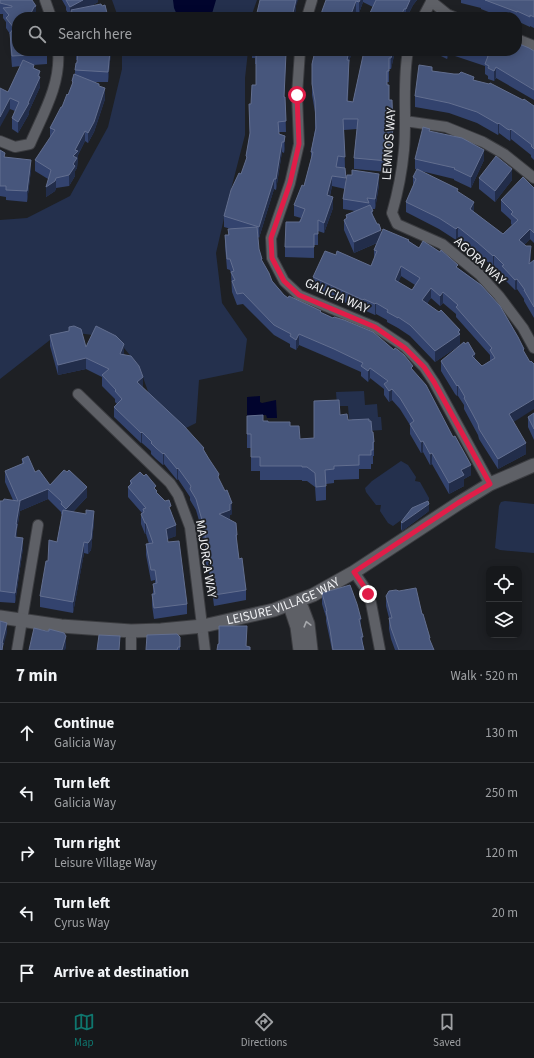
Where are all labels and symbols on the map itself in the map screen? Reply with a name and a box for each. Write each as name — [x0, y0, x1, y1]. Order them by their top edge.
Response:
route start — [288, 86, 306, 104]
street label: LEMNOS WAY — [377, 106, 401, 181]
street label: AGORA WAY — [450, 233, 510, 290]
street label: GALICIA WAY — [302, 274, 373, 318]
street label: MAJORCA WAY — [191, 519, 221, 600]
street label: LEISURE VILLAGE WAY — [225, 573, 343, 629]
route end — [359, 585, 377, 603]
one-way arrow — [303, 621, 312, 628]

